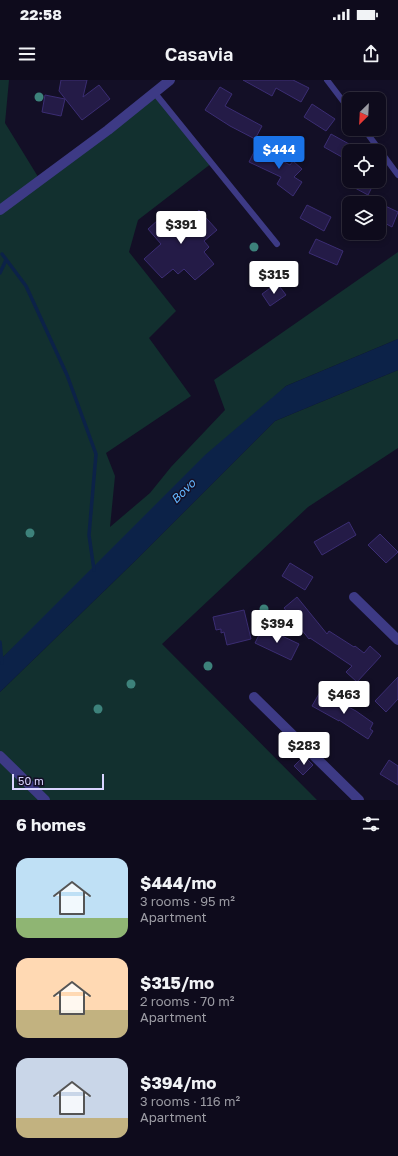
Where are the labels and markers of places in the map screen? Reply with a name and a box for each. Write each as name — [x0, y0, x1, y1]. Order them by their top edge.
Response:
pin: $444 — [255, 136, 303, 170]
pin: $391 — [157, 211, 205, 245]
pin: $315 — [250, 261, 298, 295]
pin: $394 — [253, 610, 301, 644]
pin: $463 — [320, 681, 368, 715]
pin: $283 — [280, 732, 328, 766]

